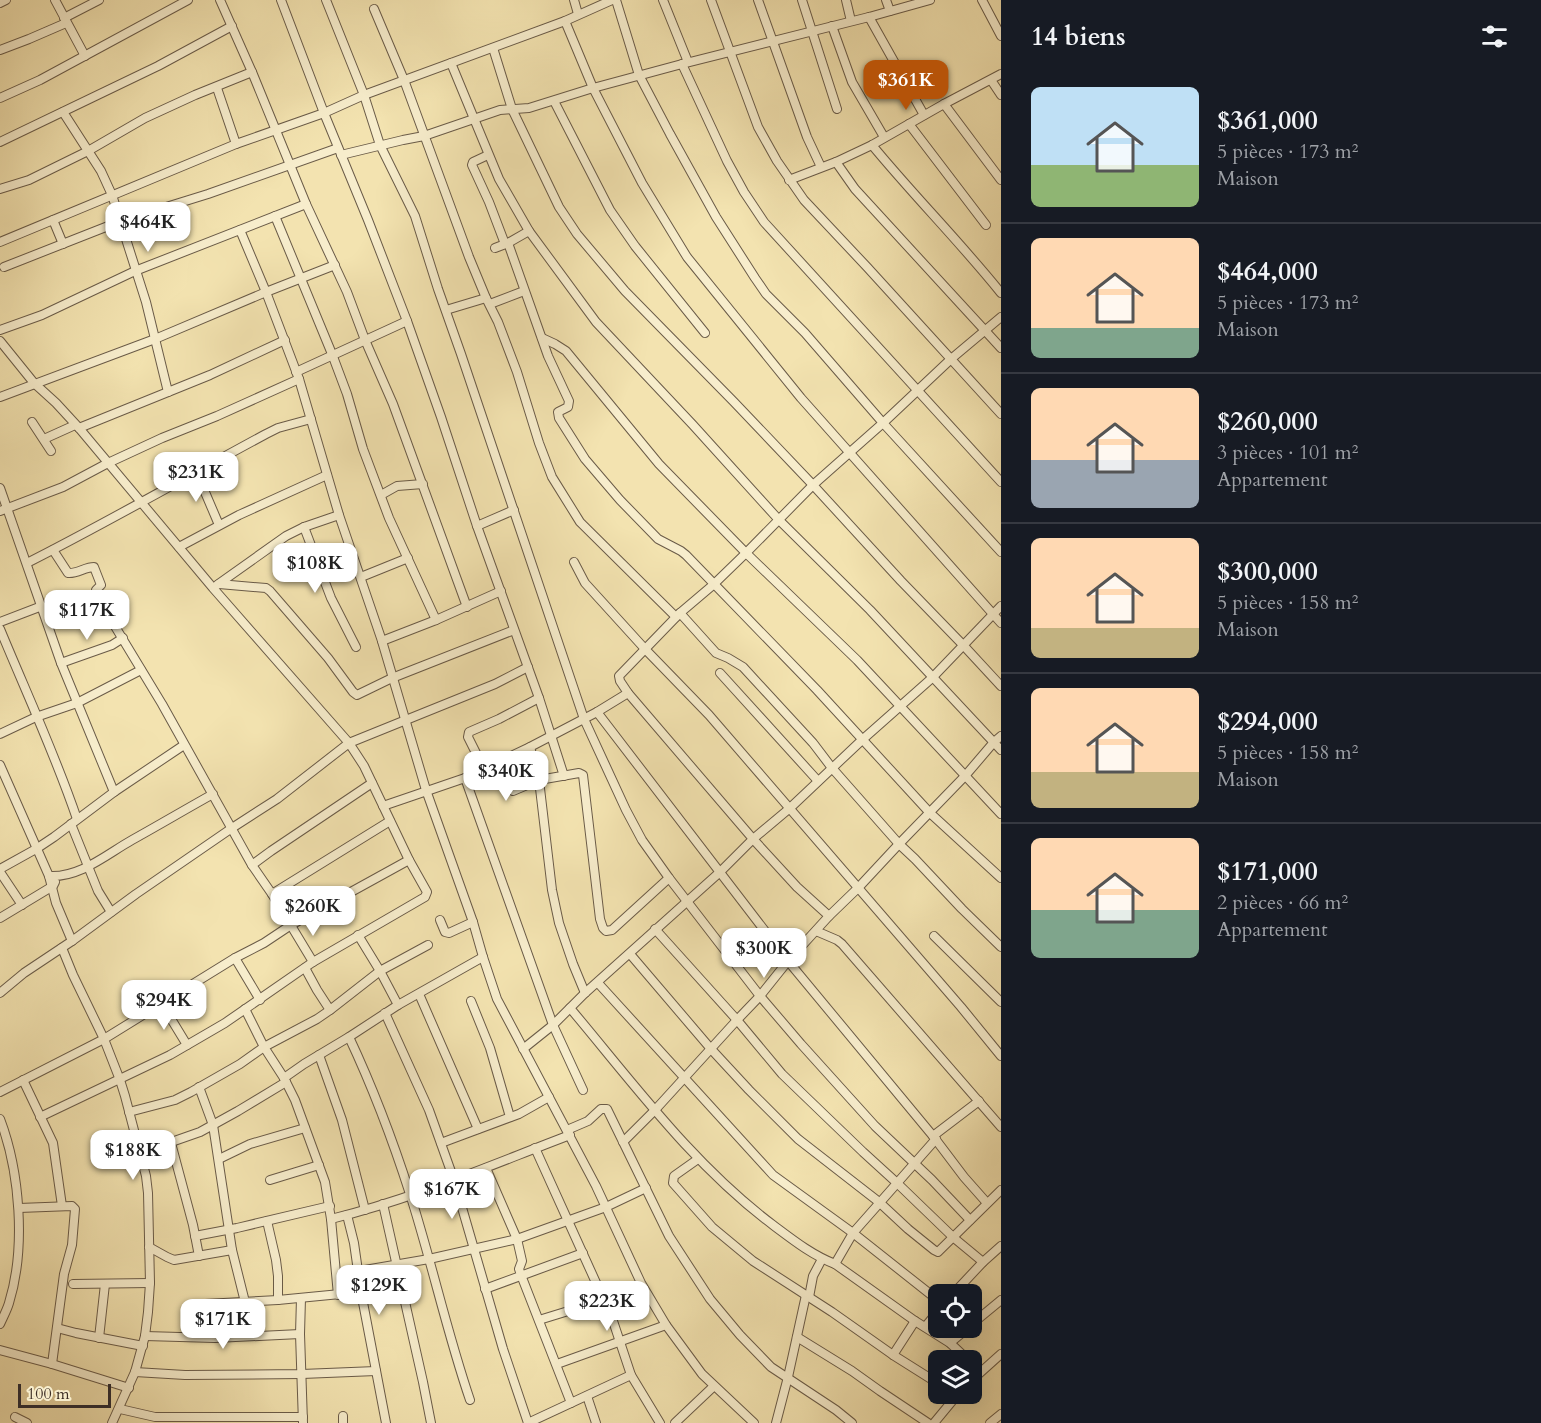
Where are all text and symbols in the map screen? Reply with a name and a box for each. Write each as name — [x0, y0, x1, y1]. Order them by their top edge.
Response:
text: 14 biens — [1031, 19, 1126, 54]
icon: filters — [1478, 20, 1511, 53]
pin: $361K — [864, 60, 948, 111]
text: $361K — [877, 66, 935, 93]
text: $361,000 — [1217, 103, 1318, 138]
icon: home — [1079, 111, 1151, 183]
text: 5 pièces · 173 m² — [1217, 138, 1358, 165]
text: Maison — [1217, 165, 1279, 192]
pin: $464K — [106, 202, 190, 253]
text: $464K — [119, 208, 177, 235]
text: $464,000 — [1217, 254, 1318, 289]
icon: home — [1079, 262, 1151, 334]
text: 5 pièces · 173 m² — [1217, 289, 1358, 316]
text: Maison — [1217, 316, 1279, 343]
text: $260,000 — [1217, 404, 1318, 439]
icon: home — [1079, 412, 1151, 484]
text: 3 pièces · 101 m² — [1217, 439, 1358, 466]
pin: $231K — [154, 452, 238, 503]
text: $231K — [167, 458, 225, 485]
text: Appartement — [1217, 466, 1328, 493]
pin: $108K — [273, 543, 357, 594]
text: $108K — [286, 549, 344, 576]
text: $300,000 — [1217, 554, 1318, 589]
icon: home — [1079, 562, 1151, 634]
text: 5 pièces · 158 m² — [1217, 589, 1358, 616]
pin: $117K — [45, 590, 129, 641]
text: $117K — [58, 596, 116, 623]
text: Maison — [1217, 616, 1279, 643]
text: $294,000 — [1217, 704, 1318, 739]
icon: home — [1079, 712, 1151, 784]
text: 5 pièces · 158 m² — [1217, 739, 1358, 766]
pin: $340K — [464, 751, 548, 802]
text: $340K — [477, 757, 535, 784]
text: Maison — [1217, 766, 1279, 793]
text: $171,000 — [1217, 854, 1318, 889]
icon: home — [1079, 862, 1151, 934]
pin: $260K — [271, 886, 355, 937]
text: 2 pièces · 66 m² — [1217, 889, 1348, 916]
text: $260K — [284, 892, 342, 919]
text: Appartement — [1217, 916, 1328, 943]
pin: $300K — [722, 928, 806, 979]
text: $300K — [735, 934, 793, 961]
pin: $294K — [122, 980, 206, 1031]
text: $294K — [135, 986, 193, 1013]
pin: $188K — [91, 1130, 175, 1181]
text: $188K — [104, 1136, 162, 1163]
pin: $167K — [410, 1169, 494, 1220]
text: $167K — [423, 1175, 481, 1202]
pin: $129K — [337, 1265, 421, 1316]
text: $129K — [350, 1271, 408, 1298]
pin: $223K — [565, 1281, 649, 1332]
map controls — [928, 1284, 982, 1404]
button: locate — [928, 1284, 982, 1338]
text: $223K — [578, 1287, 636, 1314]
pin: $171K — [181, 1299, 265, 1350]
text: $171K — [194, 1305, 252, 1332]
button: layers — [928, 1350, 982, 1404]
scale bar — [18, 1381, 111, 1408]
text: 100 m — [27, 1383, 69, 1405]

